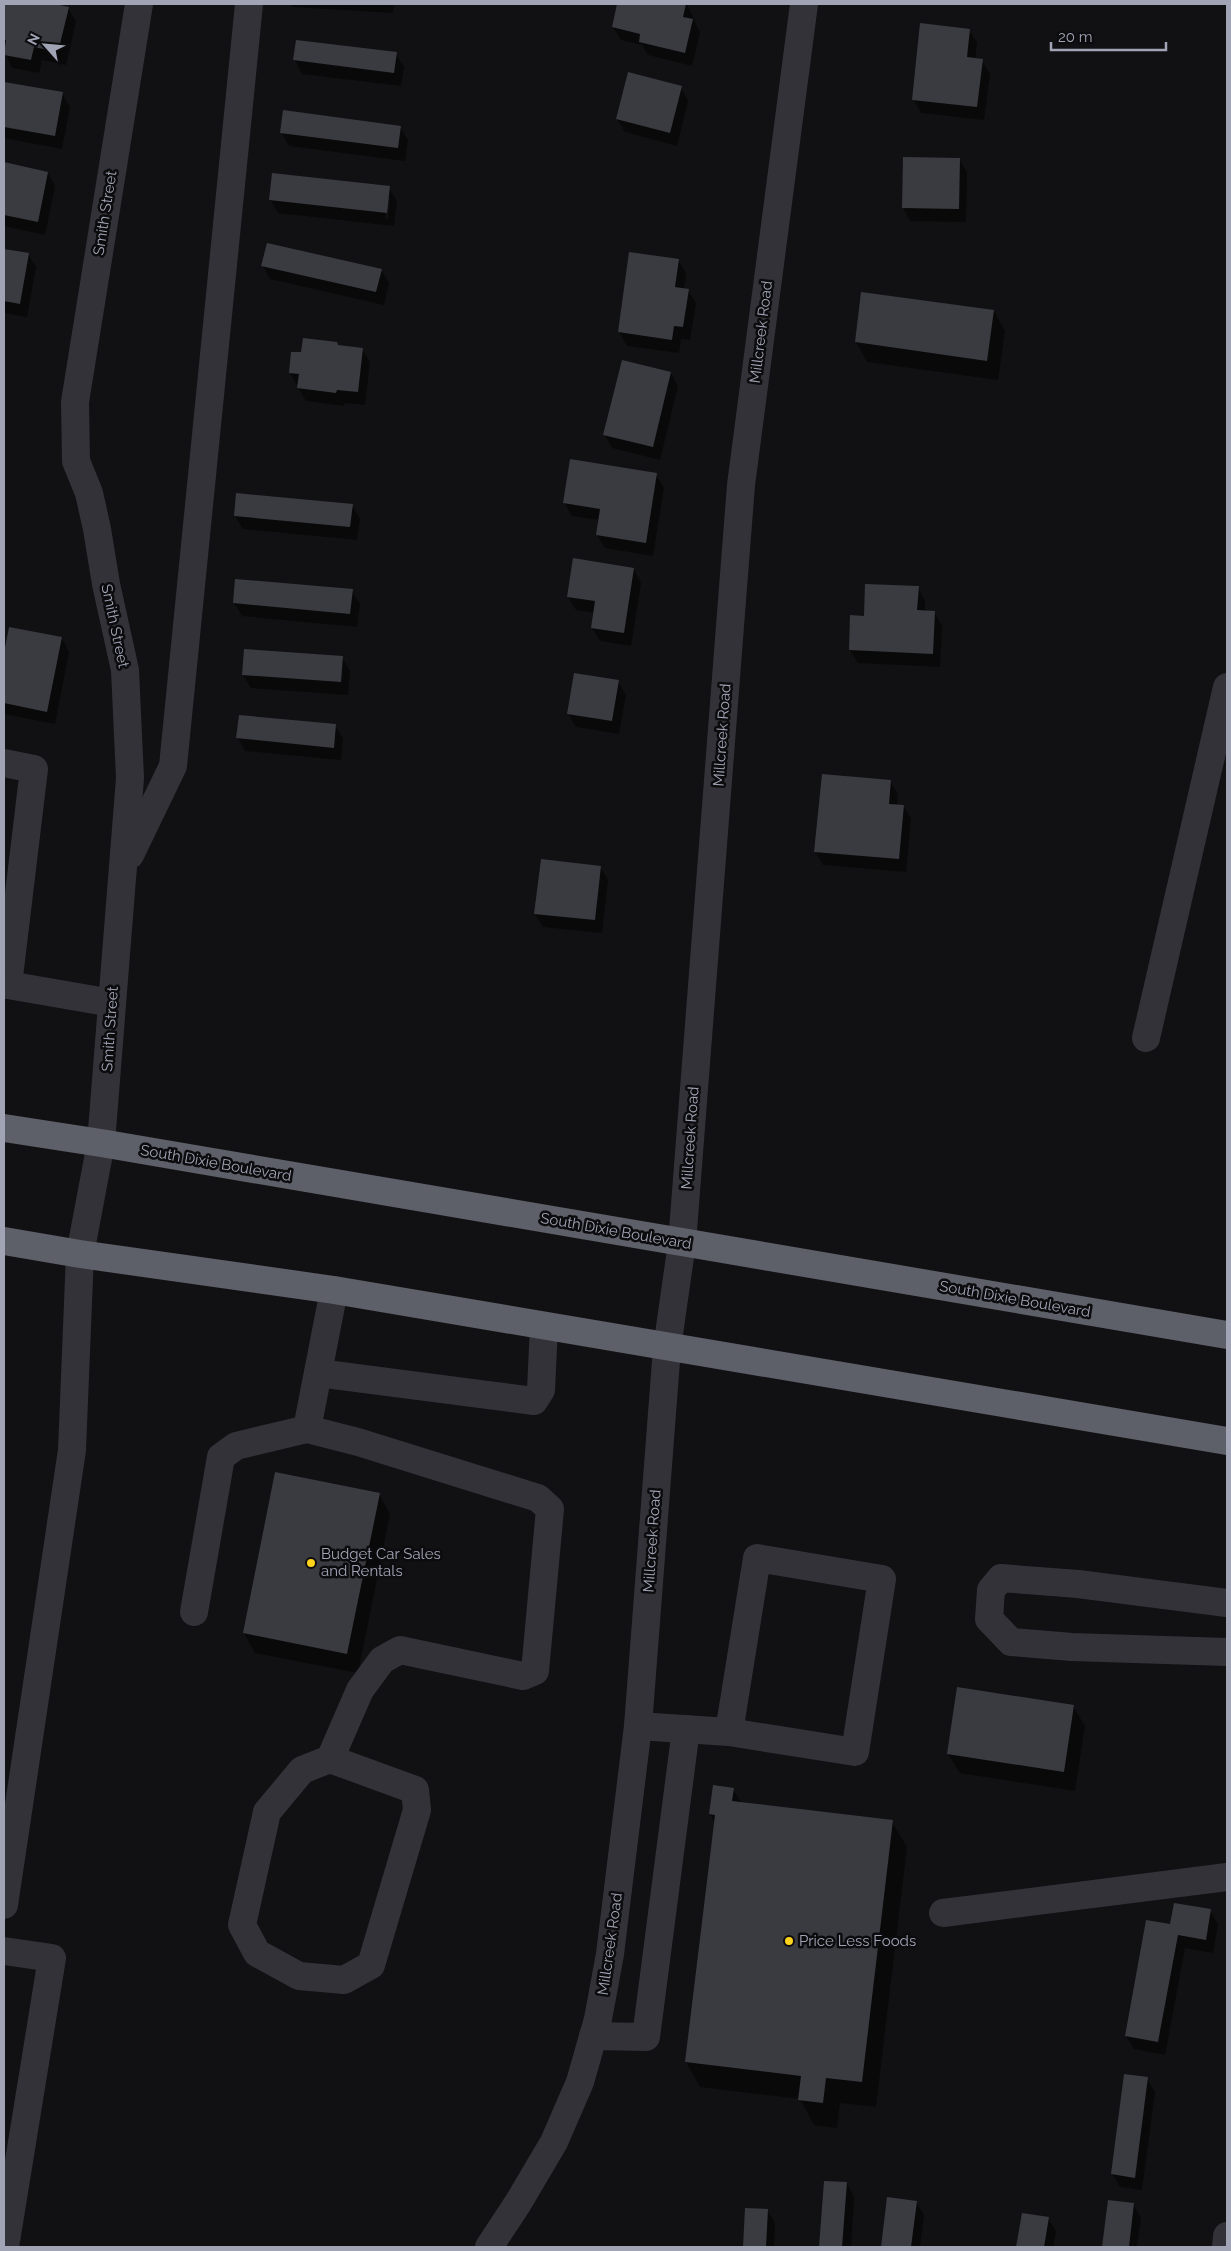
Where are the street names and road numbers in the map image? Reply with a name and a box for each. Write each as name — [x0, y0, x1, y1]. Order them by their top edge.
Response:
street label: Smith Street — [89, 169, 121, 257]
street label: Millcreek Road — [746, 280, 776, 384]
street label: Smith Street — [97, 582, 133, 670]
street label: Millcreek Road — [709, 683, 735, 787]
street label: Smith Street — [98, 986, 122, 1072]
street label: Millcreek Road — [677, 1086, 703, 1190]
street label: South Dixie Boulevard — [139, 1141, 293, 1185]
street label: South Dixie Boulevard — [539, 1209, 693, 1253]
street label: South Dixie Boulevard — [938, 1277, 1092, 1321]
street label: Millcreek Road — [639, 1489, 665, 1593]
street label: Millcreek Road — [594, 1892, 626, 1996]

